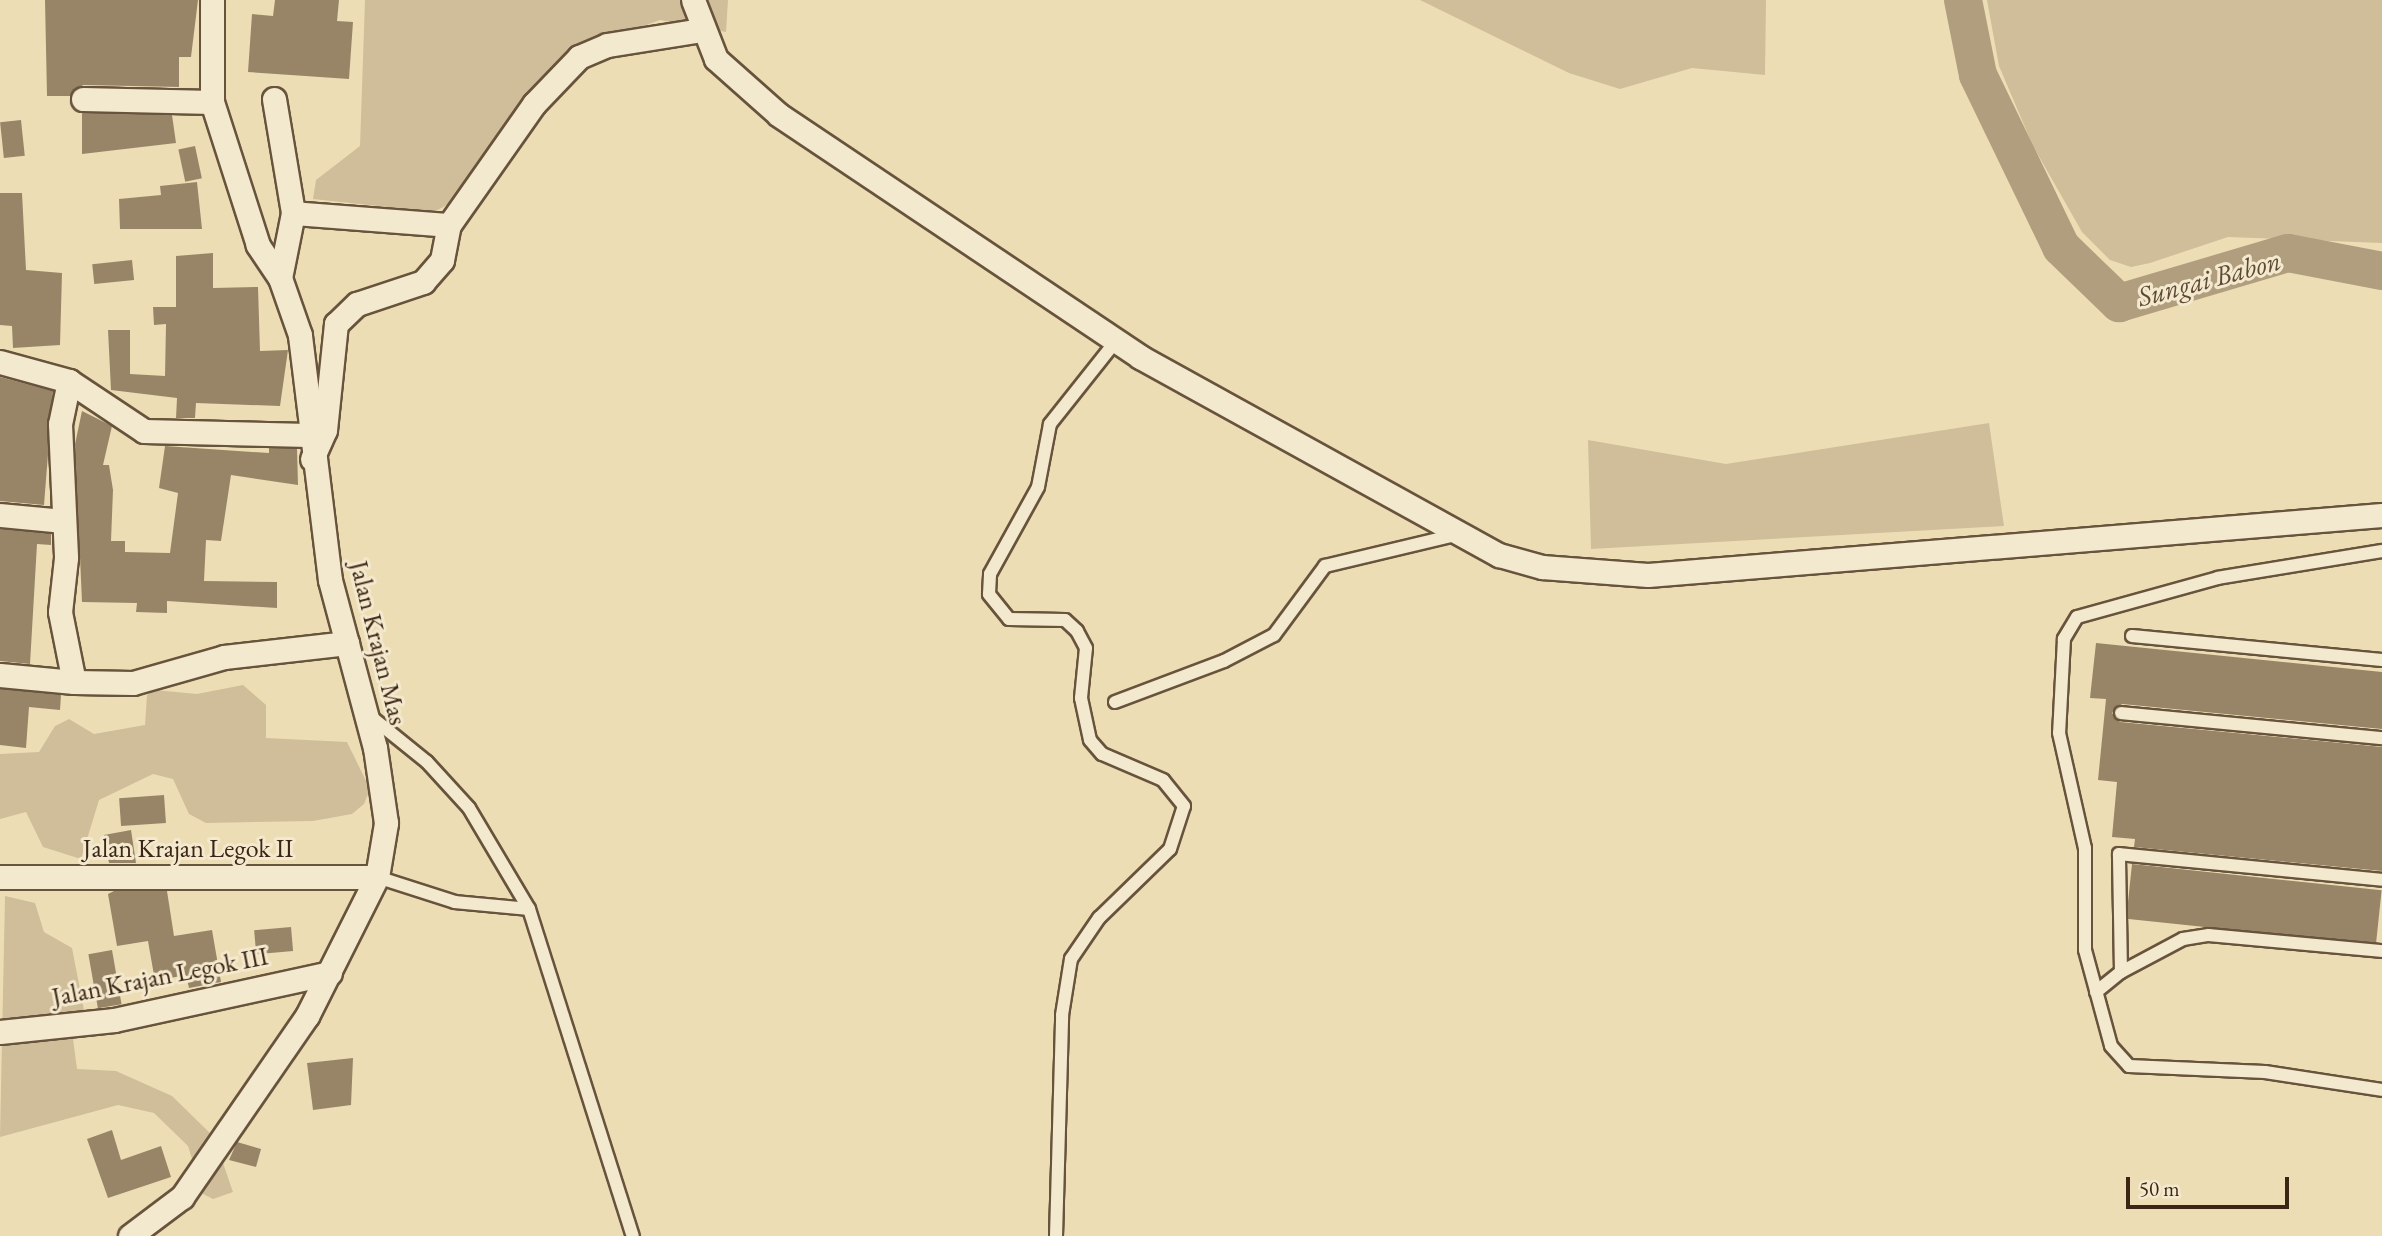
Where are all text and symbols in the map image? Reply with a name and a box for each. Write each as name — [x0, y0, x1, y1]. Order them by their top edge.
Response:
water label: Sungai Babon — [2134, 243, 2284, 313]
street label: Jalan Krajan Mas — [343, 558, 413, 728]
street label: Jalan Krajan Legok II — [83, 833, 293, 865]
street label: Jalan Krajan Legok III — [49, 941, 271, 1013]
scale bar — [2130, 1162, 2293, 1206]
text: 50 m — [2139, 1175, 2180, 1202]

